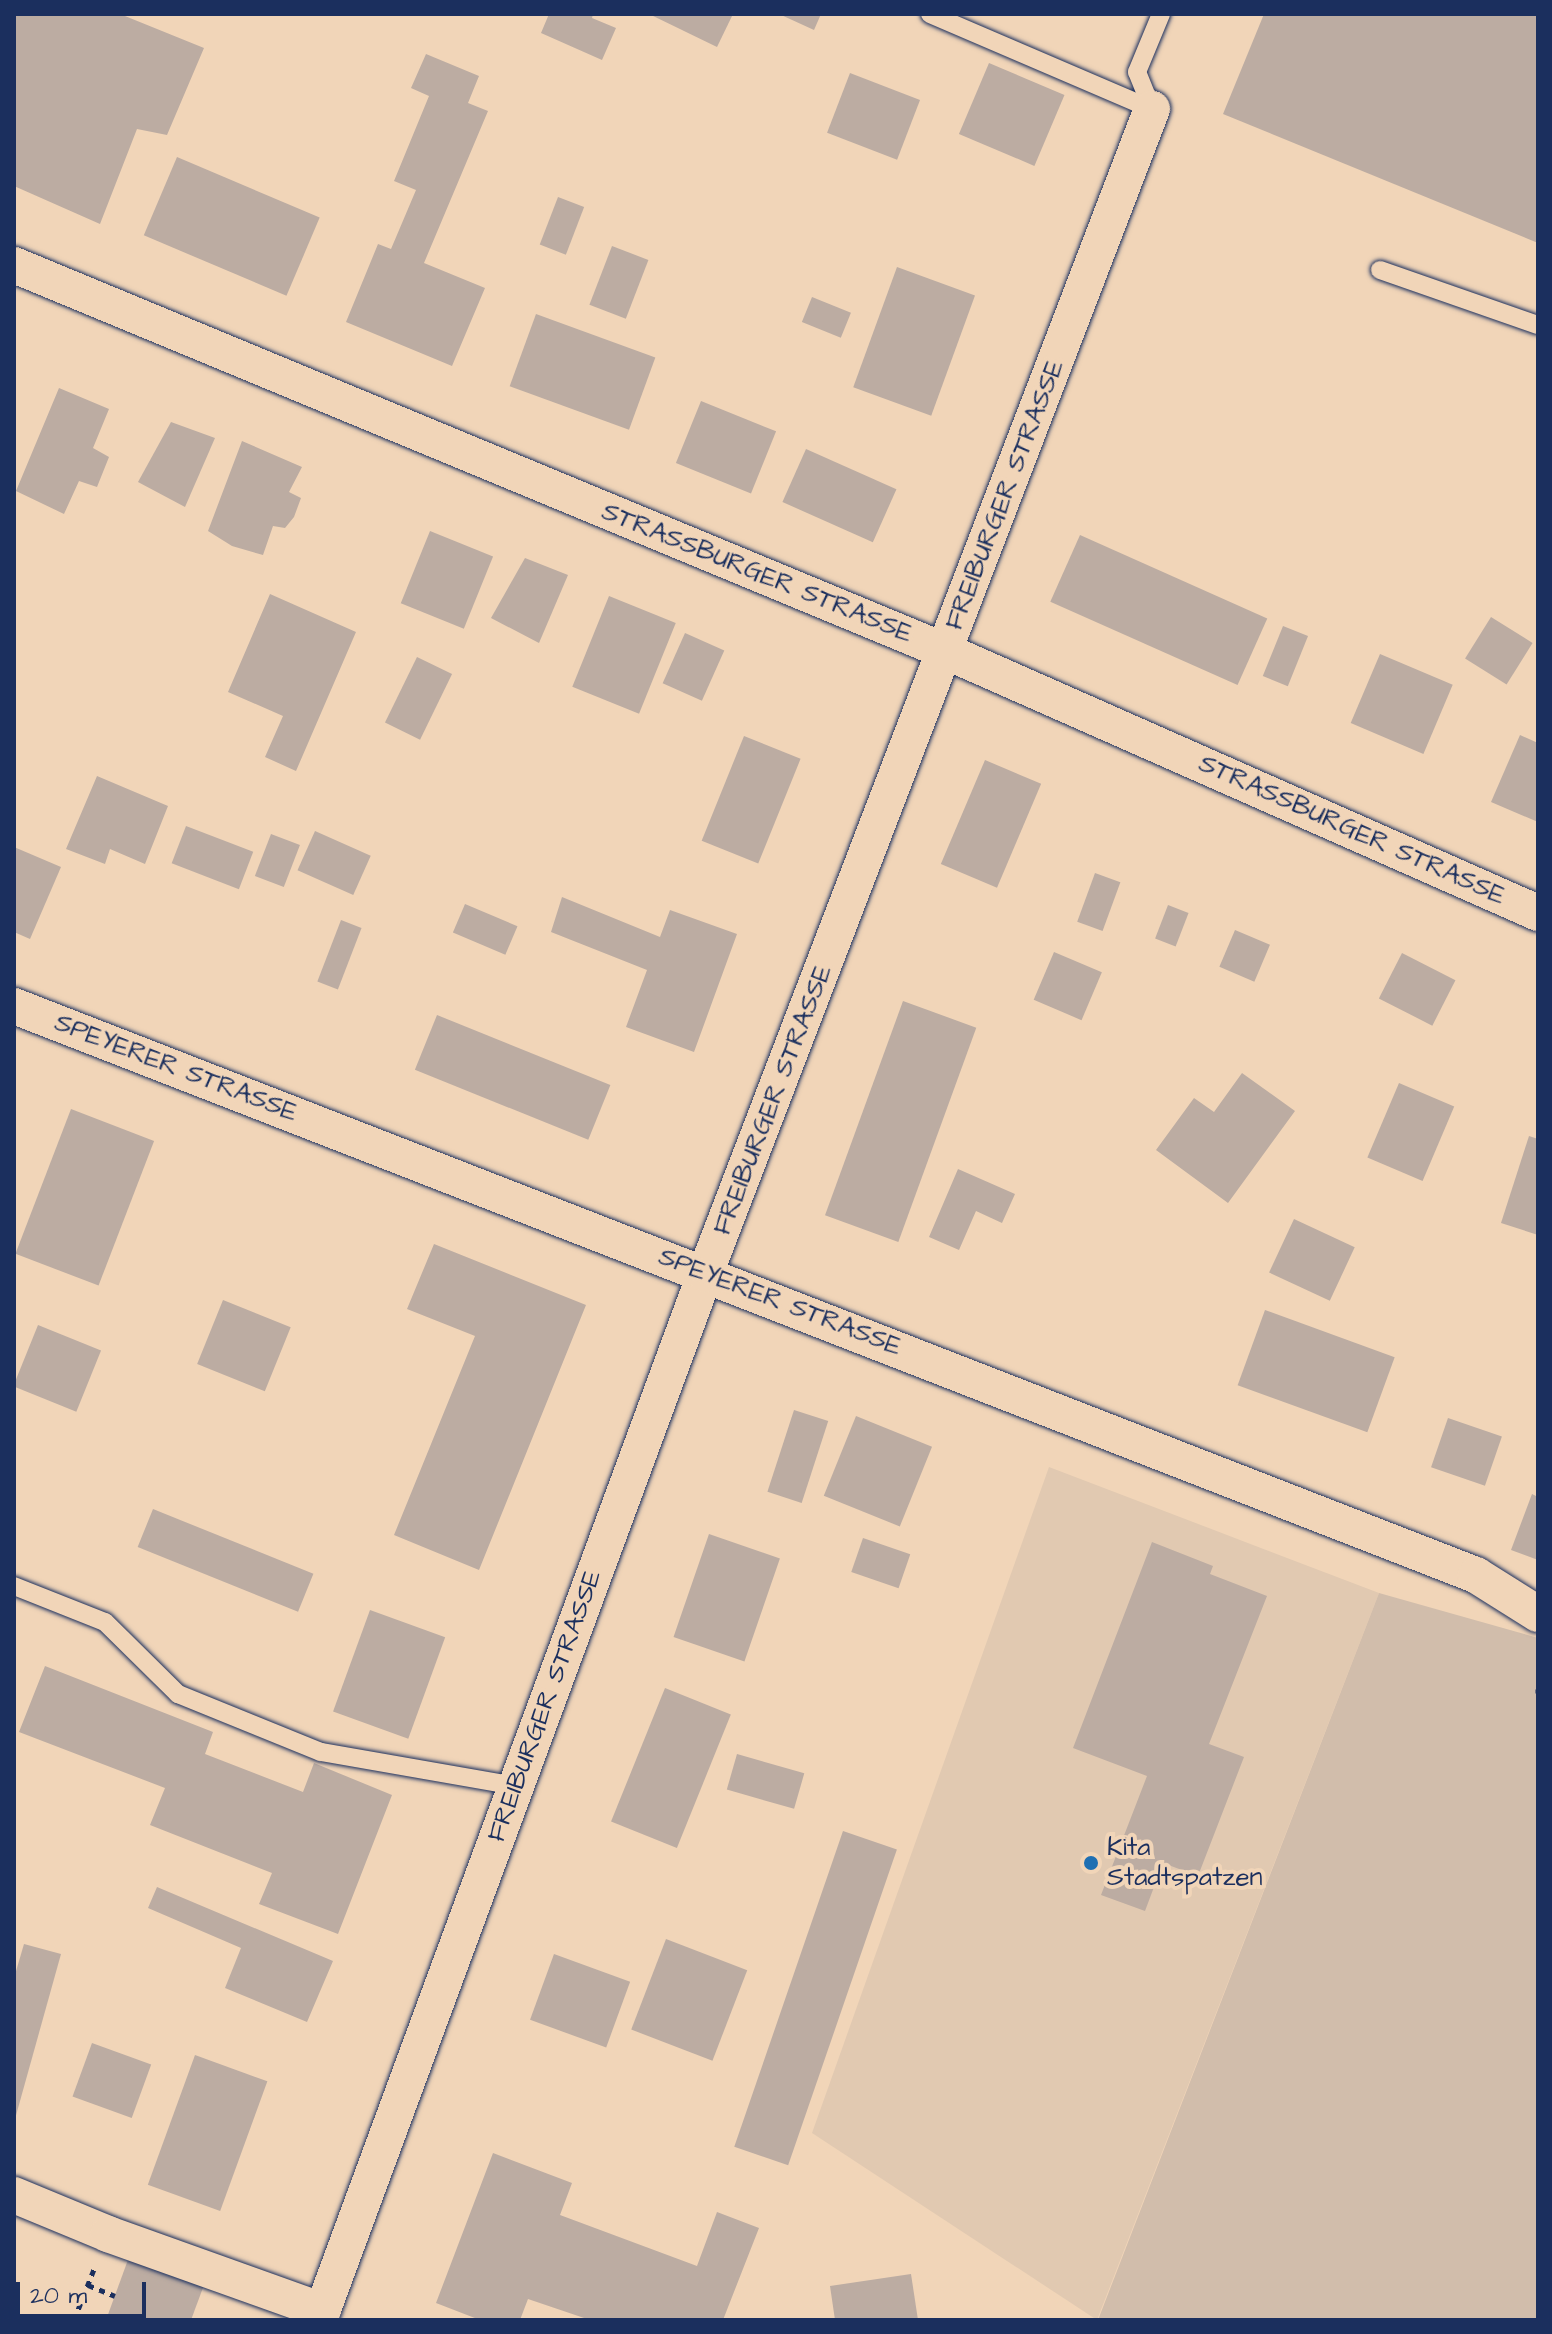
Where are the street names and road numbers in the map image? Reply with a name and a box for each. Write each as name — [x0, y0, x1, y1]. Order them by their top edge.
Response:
street label: FREIBURGER STRASSE — [939, 356, 1071, 634]
street label: STRASSBURGER STRASSE — [597, 496, 917, 650]
street label: STRASSBURGER STRASSE — [1194, 748, 1510, 912]
street label: FREIBURGER STRASSE — [707, 961, 839, 1239]
street label: SPEYERER STRASSE — [50, 1007, 302, 1129]
street label: SPEYERER STRASSE — [654, 1241, 906, 1363]
street label: FREIBURGER STRASSE — [481, 1566, 609, 1846]

